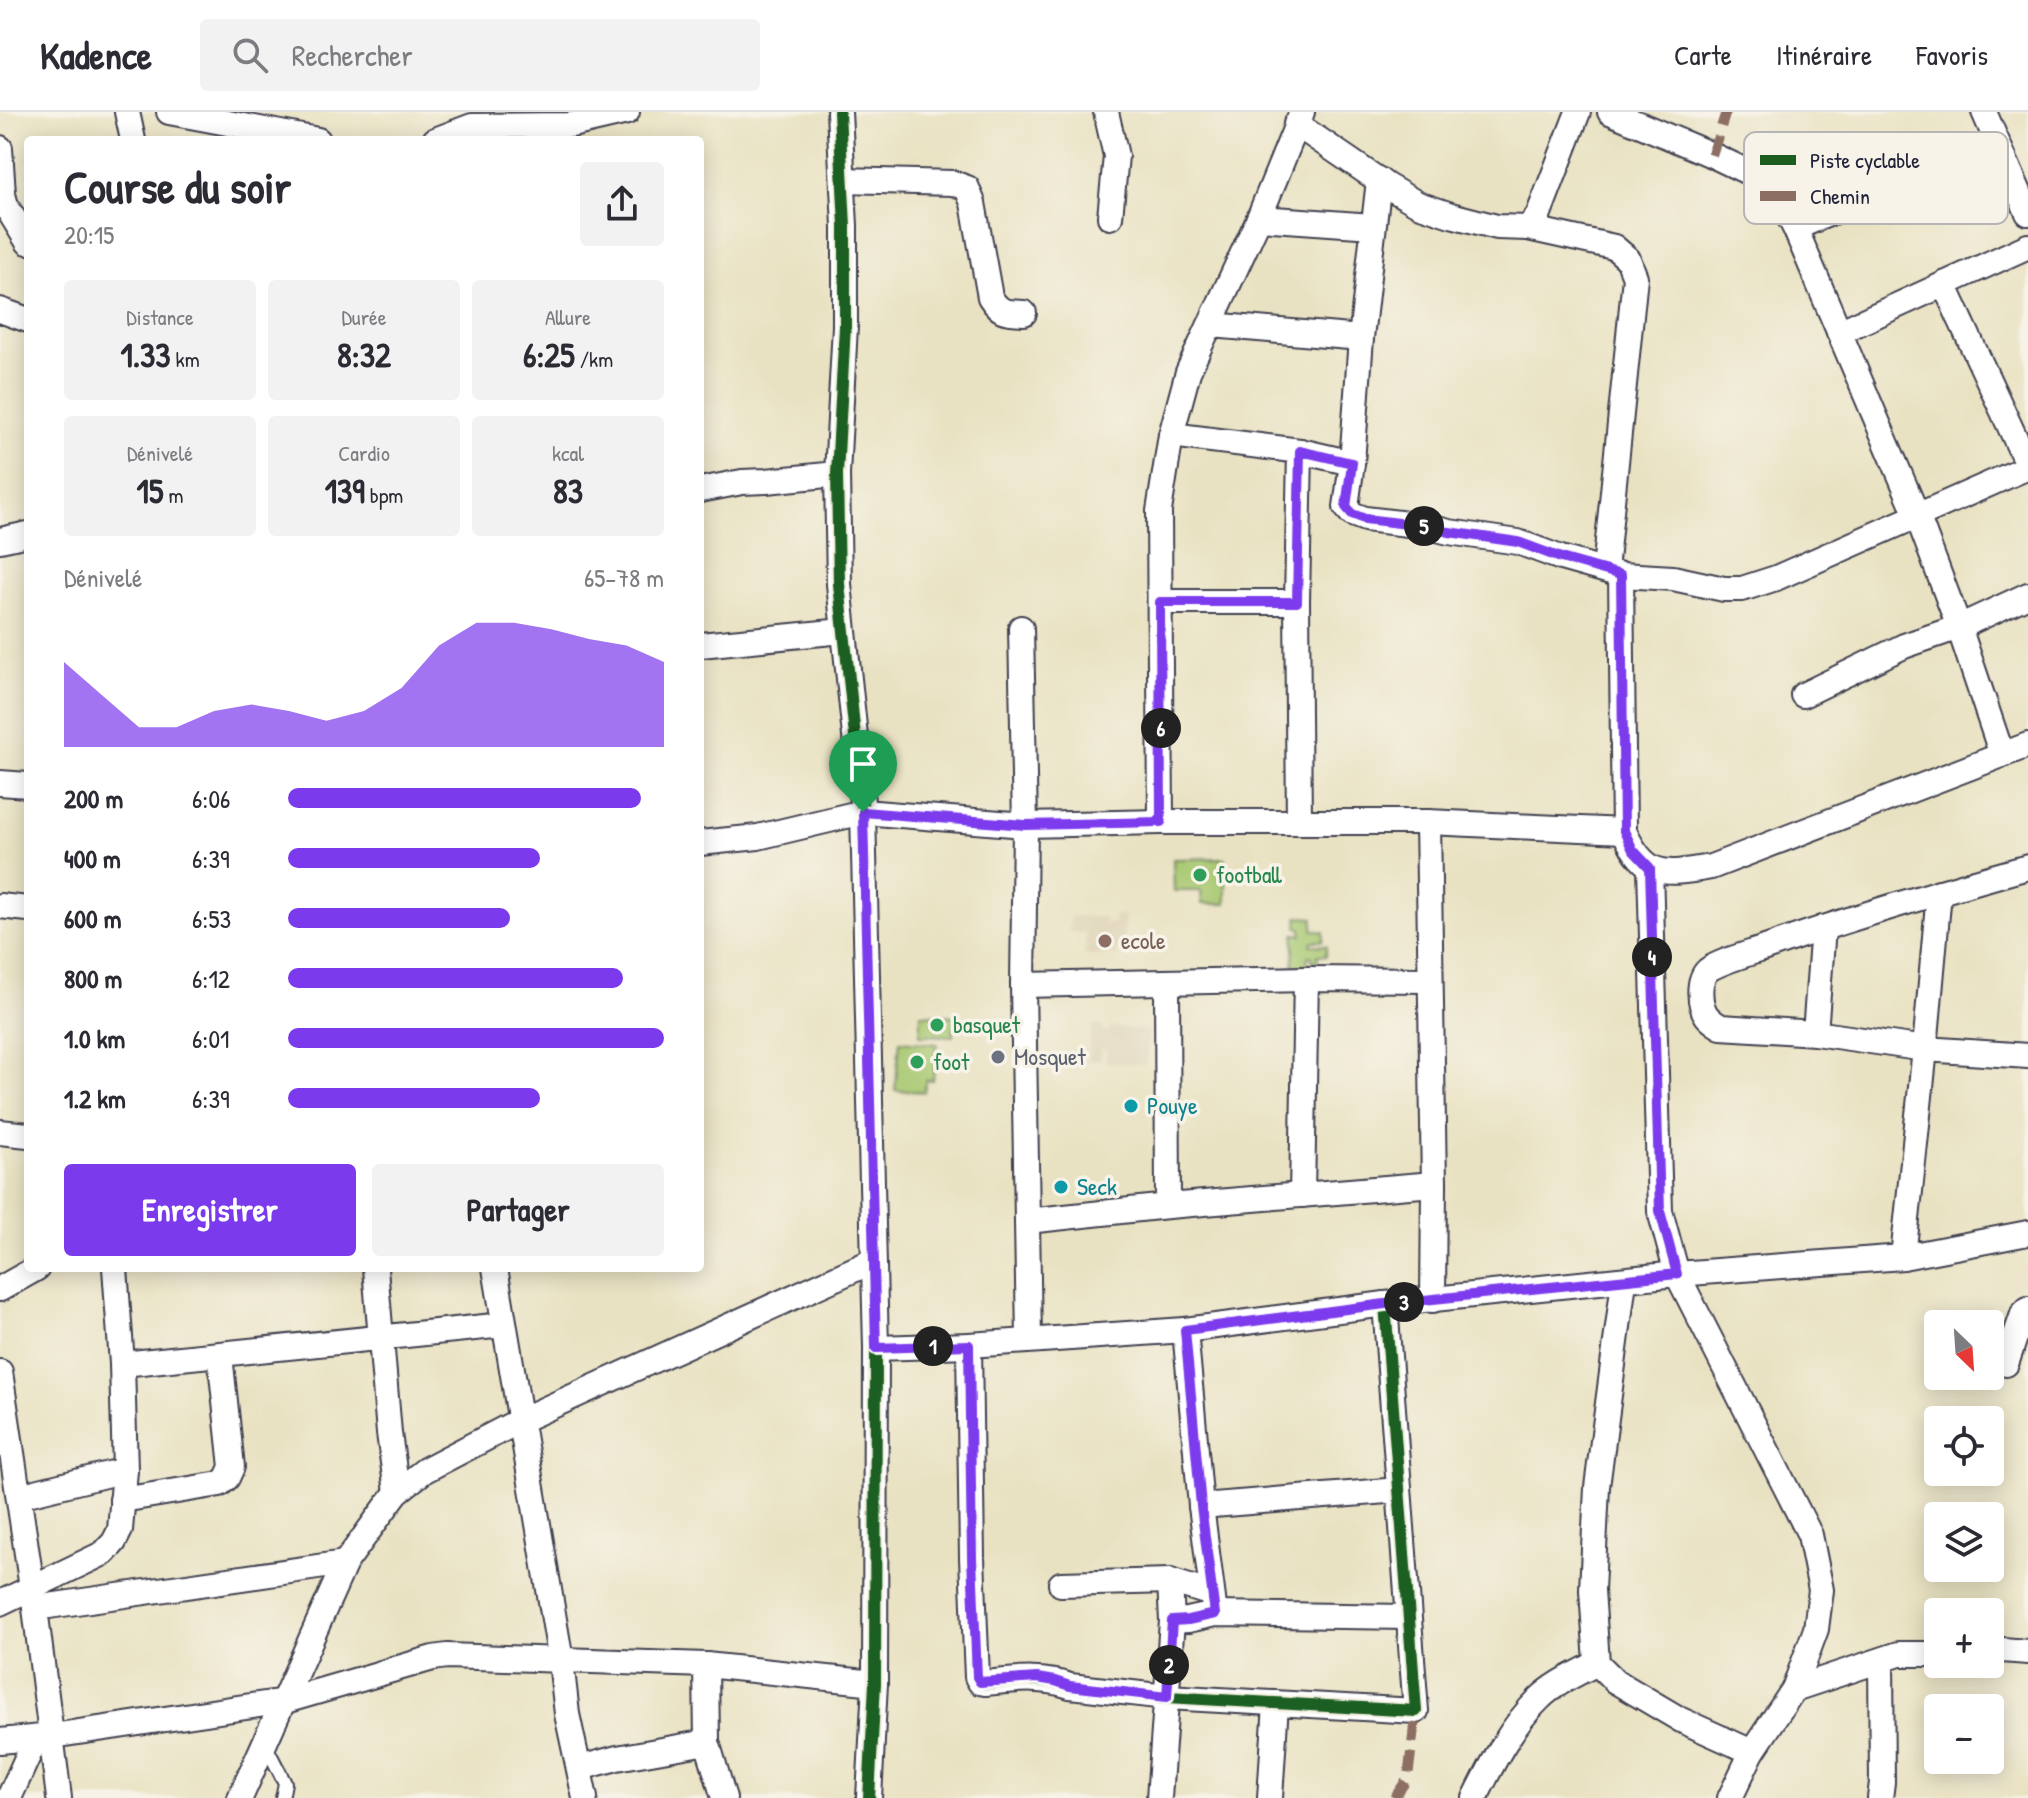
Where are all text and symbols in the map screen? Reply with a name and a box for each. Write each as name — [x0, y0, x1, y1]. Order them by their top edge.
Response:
search box — [200, 19, 760, 91]
text: Kadence — [40, 29, 152, 81]
icon: search — [228, 33, 272, 77]
text: Rechercher — [292, 35, 413, 75]
text: Carte — [1674, 36, 1732, 74]
text: Itinéraire — [1776, 36, 1872, 74]
text: Favoris — [1916, 36, 1988, 74]
legend — [1744, 132, 2008, 224]
text: Piste cyclable — [1810, 145, 1920, 175]
text: Course du soir — [64, 157, 291, 217]
button: share — [580, 162, 664, 246]
text: Chemin — [1810, 181, 1870, 211]
text: 20:15 — [64, 217, 114, 252]
text: Distance — [126, 302, 194, 332]
text: Durée — [341, 302, 387, 332]
text: Allure — [545, 302, 591, 332]
text: 1.33 — [120, 332, 170, 378]
text: 8:32 — [337, 332, 391, 378]
text: 6:25 — [523, 332, 575, 378]
text: km — [170, 344, 200, 374]
text: /km — [575, 344, 613, 374]
text: Dénivelé — [127, 438, 193, 468]
text: Cardio — [338, 438, 390, 468]
text: kcal — [552, 438, 584, 468]
text: 15 — [137, 468, 163, 514]
text: 139 — [325, 468, 365, 514]
text: 83 — [553, 468, 583, 514]
text: m — [163, 480, 183, 510]
text: bpm — [365, 480, 403, 510]
pin: 5 — [1404, 506, 1444, 546]
text: 5 — [1419, 511, 1429, 541]
text: Dénivelé — [64, 560, 142, 595]
text: 65–78 m — [584, 560, 664, 595]
pin: 6 — [1141, 708, 1181, 748]
text: 6 — [1157, 713, 1165, 743]
pin — [829, 730, 897, 812]
icon: arrive — [841, 742, 885, 786]
text: 200 m — [64, 781, 123, 816]
text: 6:06 — [192, 781, 230, 816]
text: 400 m — [64, 841, 121, 876]
text: 6:39 — [192, 841, 230, 876]
place label: football — [1216, 858, 1283, 890]
marker: football — [1191, 866, 1209, 884]
text: 600 m — [64, 901, 121, 936]
text: 6:53 — [192, 901, 231, 936]
place label: ecole — [1121, 924, 1166, 956]
marker: ecole — [1096, 932, 1114, 950]
pin: 4 — [1632, 937, 1672, 977]
text: 4 — [1648, 942, 1656, 972]
text: 800 m — [64, 961, 122, 996]
text: 6:12 — [192, 961, 230, 996]
place label: basquet — [953, 1008, 1021, 1040]
marker: basquet — [928, 1016, 946, 1034]
text: 1.0 km — [64, 1021, 125, 1056]
text: 6:01 — [192, 1021, 230, 1056]
place label: Mosquet — [1014, 1040, 1086, 1072]
place label: foot — [933, 1045, 970, 1077]
marker: Mosquet — [989, 1048, 1007, 1066]
marker: foot — [908, 1053, 926, 1071]
text: 1.2 km — [64, 1081, 126, 1116]
text: 6:39 — [192, 1081, 230, 1116]
place label: Pouye — [1147, 1089, 1198, 1121]
marker: Pouye — [1122, 1097, 1140, 1115]
button: Enregistrer — [64, 1164, 356, 1256]
button: Partager — [372, 1164, 664, 1256]
place label: Seck — [1077, 1170, 1117, 1202]
marker: Seck — [1052, 1178, 1070, 1196]
pin: 3 — [1384, 1282, 1424, 1322]
text: 3 — [1399, 1287, 1409, 1317]
north arrow — [1924, 1310, 2004, 1390]
map controls — [1924, 1310, 2004, 1774]
pin: 1 — [913, 1326, 953, 1366]
text: 1 — [929, 1331, 937, 1361]
button: locate — [1924, 1406, 2004, 1486]
button: layers — [1924, 1502, 2004, 1582]
button: + — [1924, 1598, 2004, 1678]
pin: 2 — [1149, 1645, 1189, 1685]
text: 2 — [1164, 1650, 1174, 1680]
button: − — [1924, 1694, 2004, 1774]

